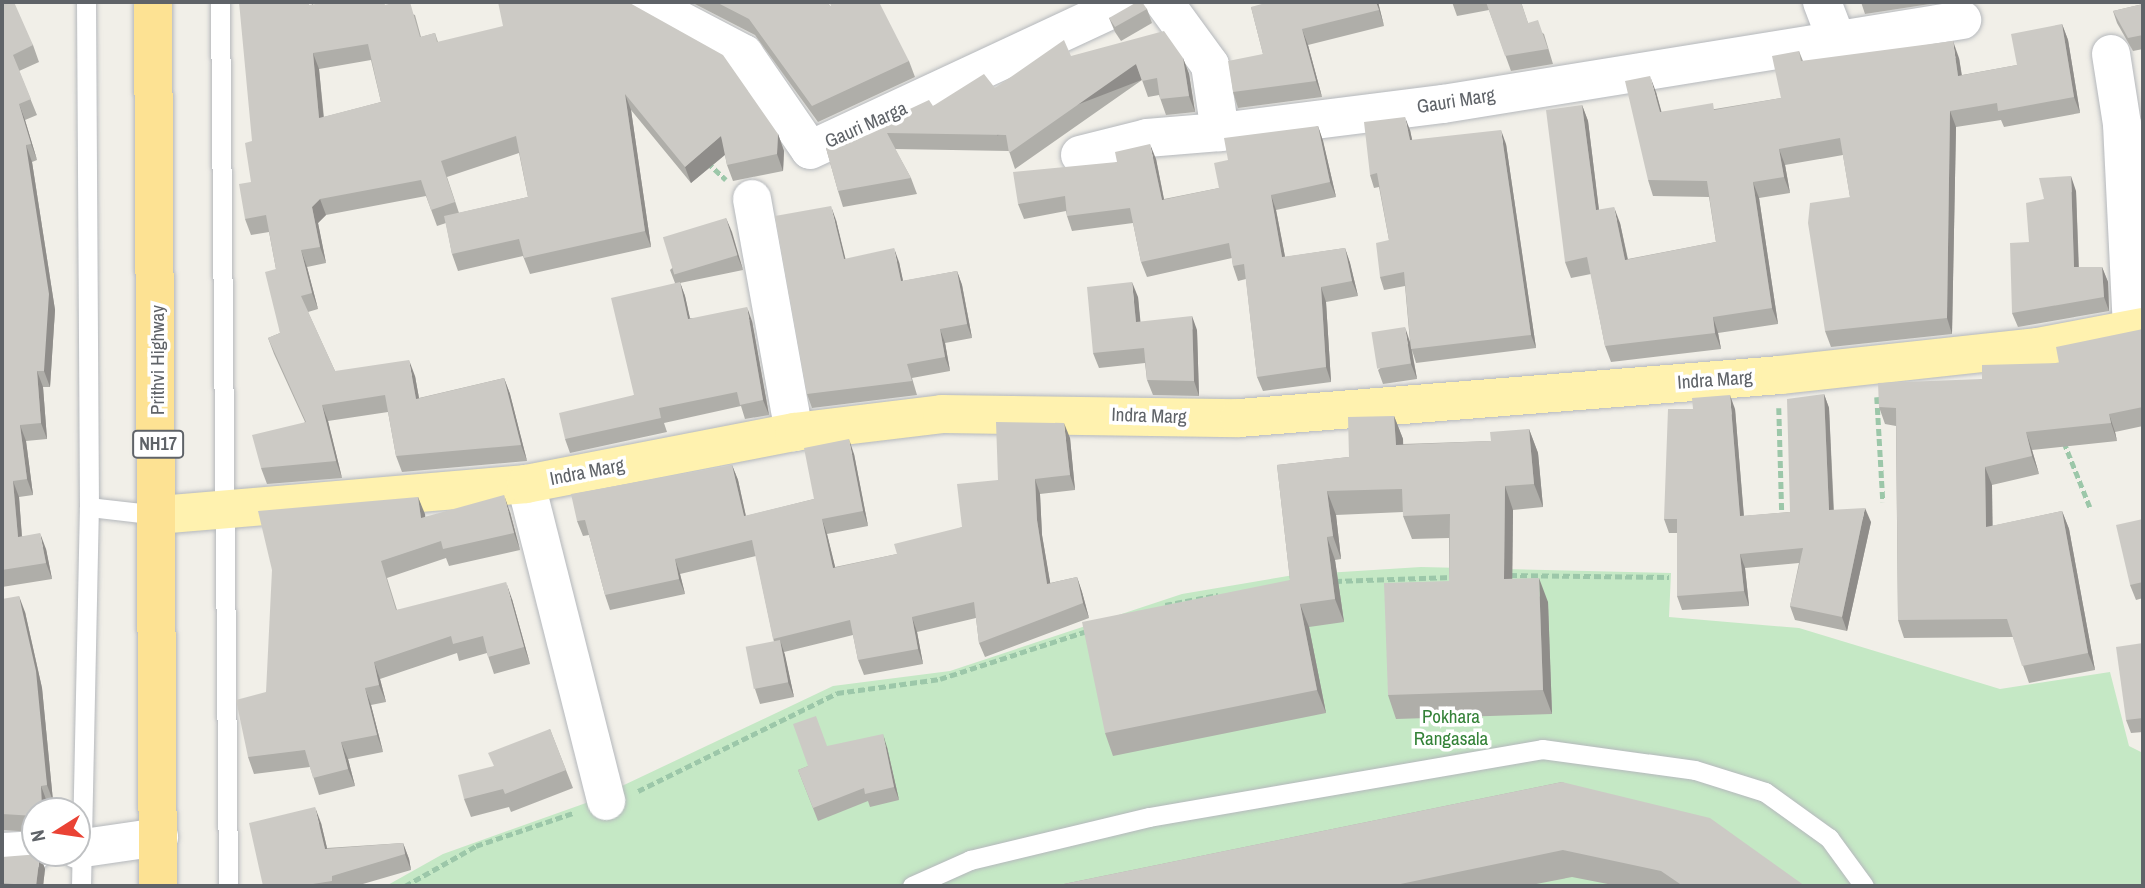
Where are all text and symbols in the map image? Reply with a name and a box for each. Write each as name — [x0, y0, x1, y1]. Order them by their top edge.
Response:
street label: Gauri Marg — [1415, 84, 1497, 118]
street label: Gauri Marga — [821, 97, 911, 153]
street label: Prithvi Highway — [147, 305, 169, 415]
street label: Indra Marg — [1677, 366, 1753, 394]
street label: Indra Marg — [1111, 403, 1187, 429]
road number: NH17 — [132, 430, 184, 458]
street label: Indra Marg — [548, 454, 626, 490]
park label: Pokhara Rangasala — [1414, 706, 1488, 750]
north arrow — [21, 797, 91, 867]
text: N — [24, 828, 51, 844]

